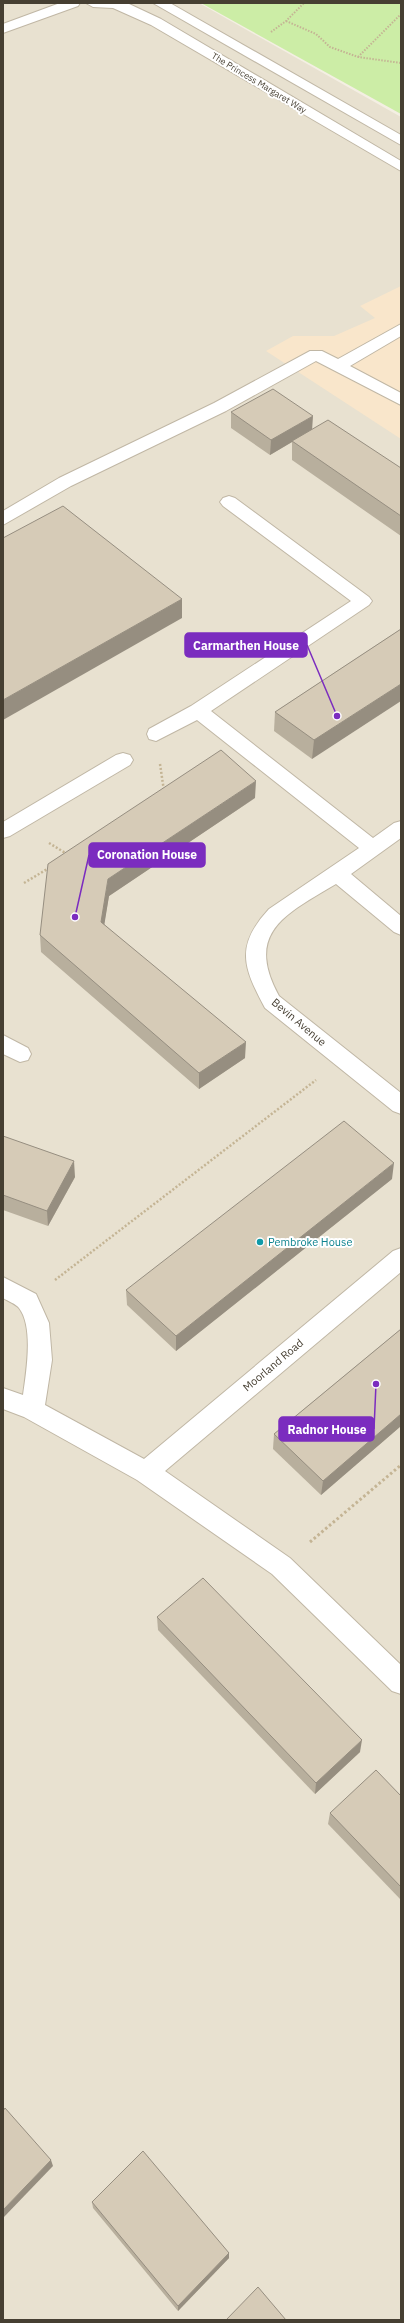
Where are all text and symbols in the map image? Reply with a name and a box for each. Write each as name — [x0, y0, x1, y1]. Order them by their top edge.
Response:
street label: The Princess Margaret Way — [210, 50, 309, 116]
callout: Carmarthen House — [185, 633, 307, 657]
text: Carmarthen House — [193, 638, 299, 653]
callout: Coronation House — [89, 843, 205, 867]
text: Coronation House — [97, 847, 197, 862]
street label: Bevin Avenue — [269, 995, 329, 1049]
place label: Pembroke House — [268, 1235, 352, 1249]
marker: Pembroke House — [255, 1237, 265, 1247]
street label: Moorland Road — [240, 1336, 306, 1394]
callout: Radnor House — [279, 1417, 374, 1441]
text: Radnor House — [287, 1422, 367, 1437]

